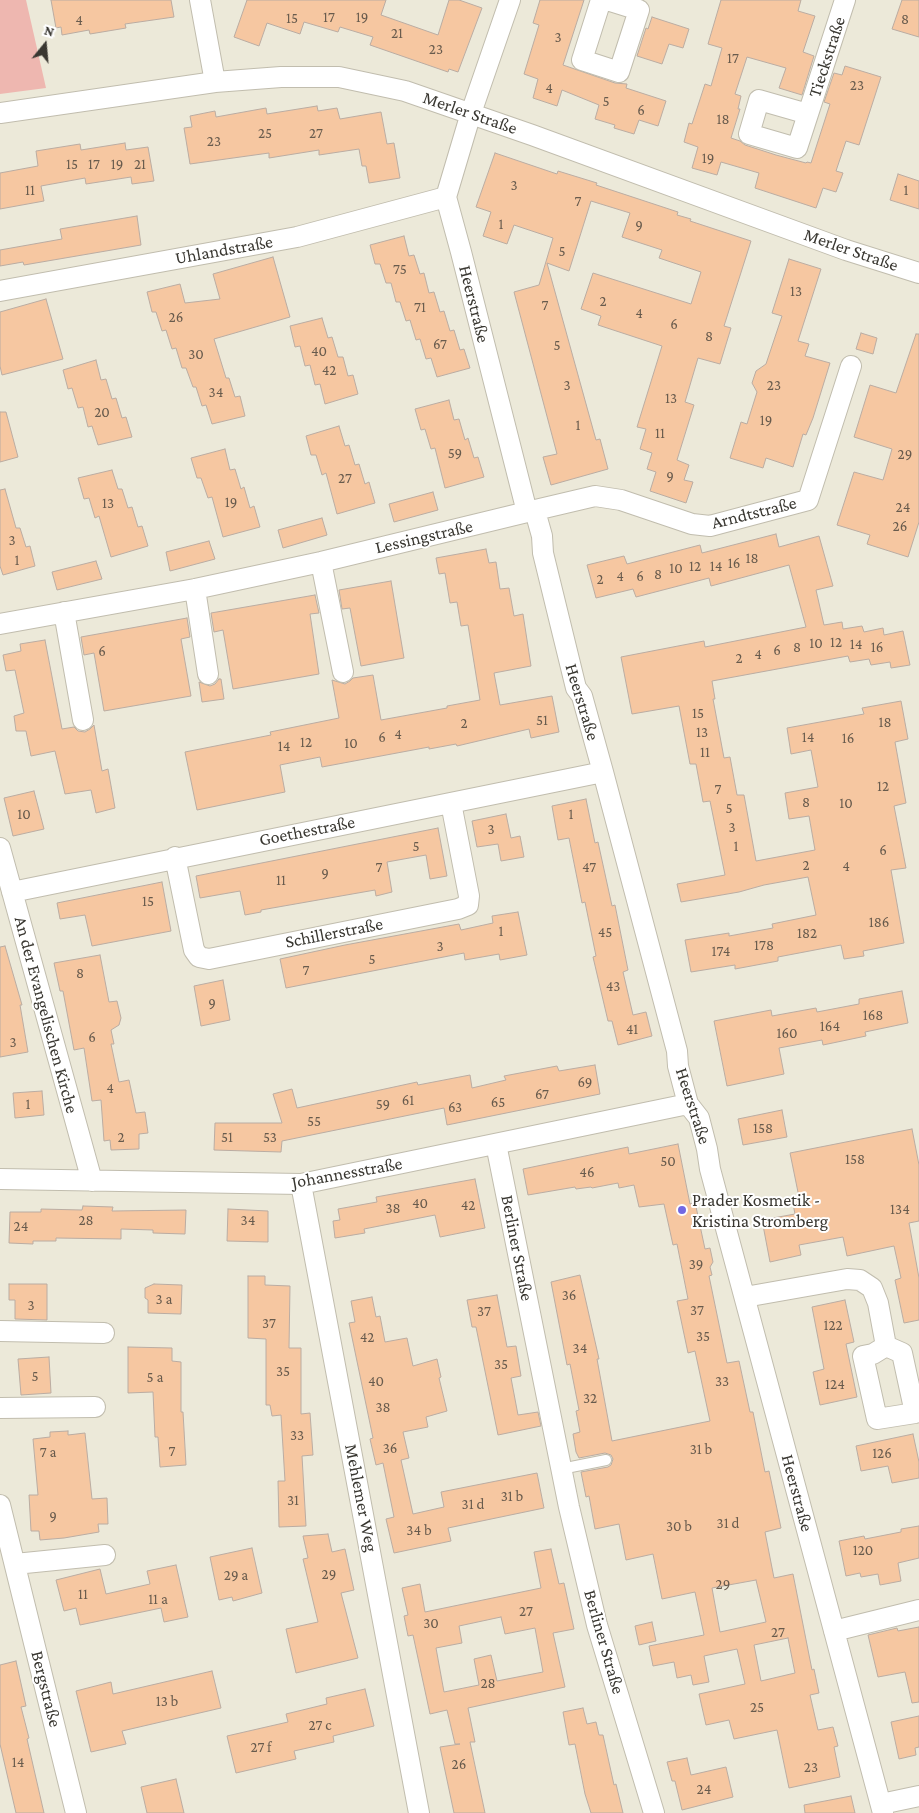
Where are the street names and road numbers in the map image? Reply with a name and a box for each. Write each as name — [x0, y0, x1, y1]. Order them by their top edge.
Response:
street label: Tieckstraße — [804, 14, 850, 100]
street label: Merler Straße — [420, 87, 520, 139]
street label: Merler Straße — [801, 224, 901, 276]
street label: Uhlandstraße — [173, 231, 275, 269]
street label: Heerstraße — [454, 263, 494, 345]
street label: Arndtstraße — [709, 492, 799, 534]
street label: Lessingstraße — [373, 515, 475, 559]
street label: Heerstraße — [560, 661, 604, 743]
street label: Goethestraße — [257, 811, 357, 851]
street label: Schillerstraße — [283, 913, 385, 953]
street label: An der Evangelischen Kirche — [9, 914, 83, 1116]
street label: Heerstraße — [670, 1065, 716, 1147]
street label: Johannesstraße — [290, 1153, 404, 1193]
street label: Berliner Straße — [496, 1193, 538, 1303]
street label: Mehlemer Weg — [340, 1442, 382, 1554]
street label: Heerstraße — [776, 1452, 818, 1534]
street label: Berliner Straße — [579, 1587, 629, 1697]
street label: Bergstraße — [26, 1649, 66, 1729]

